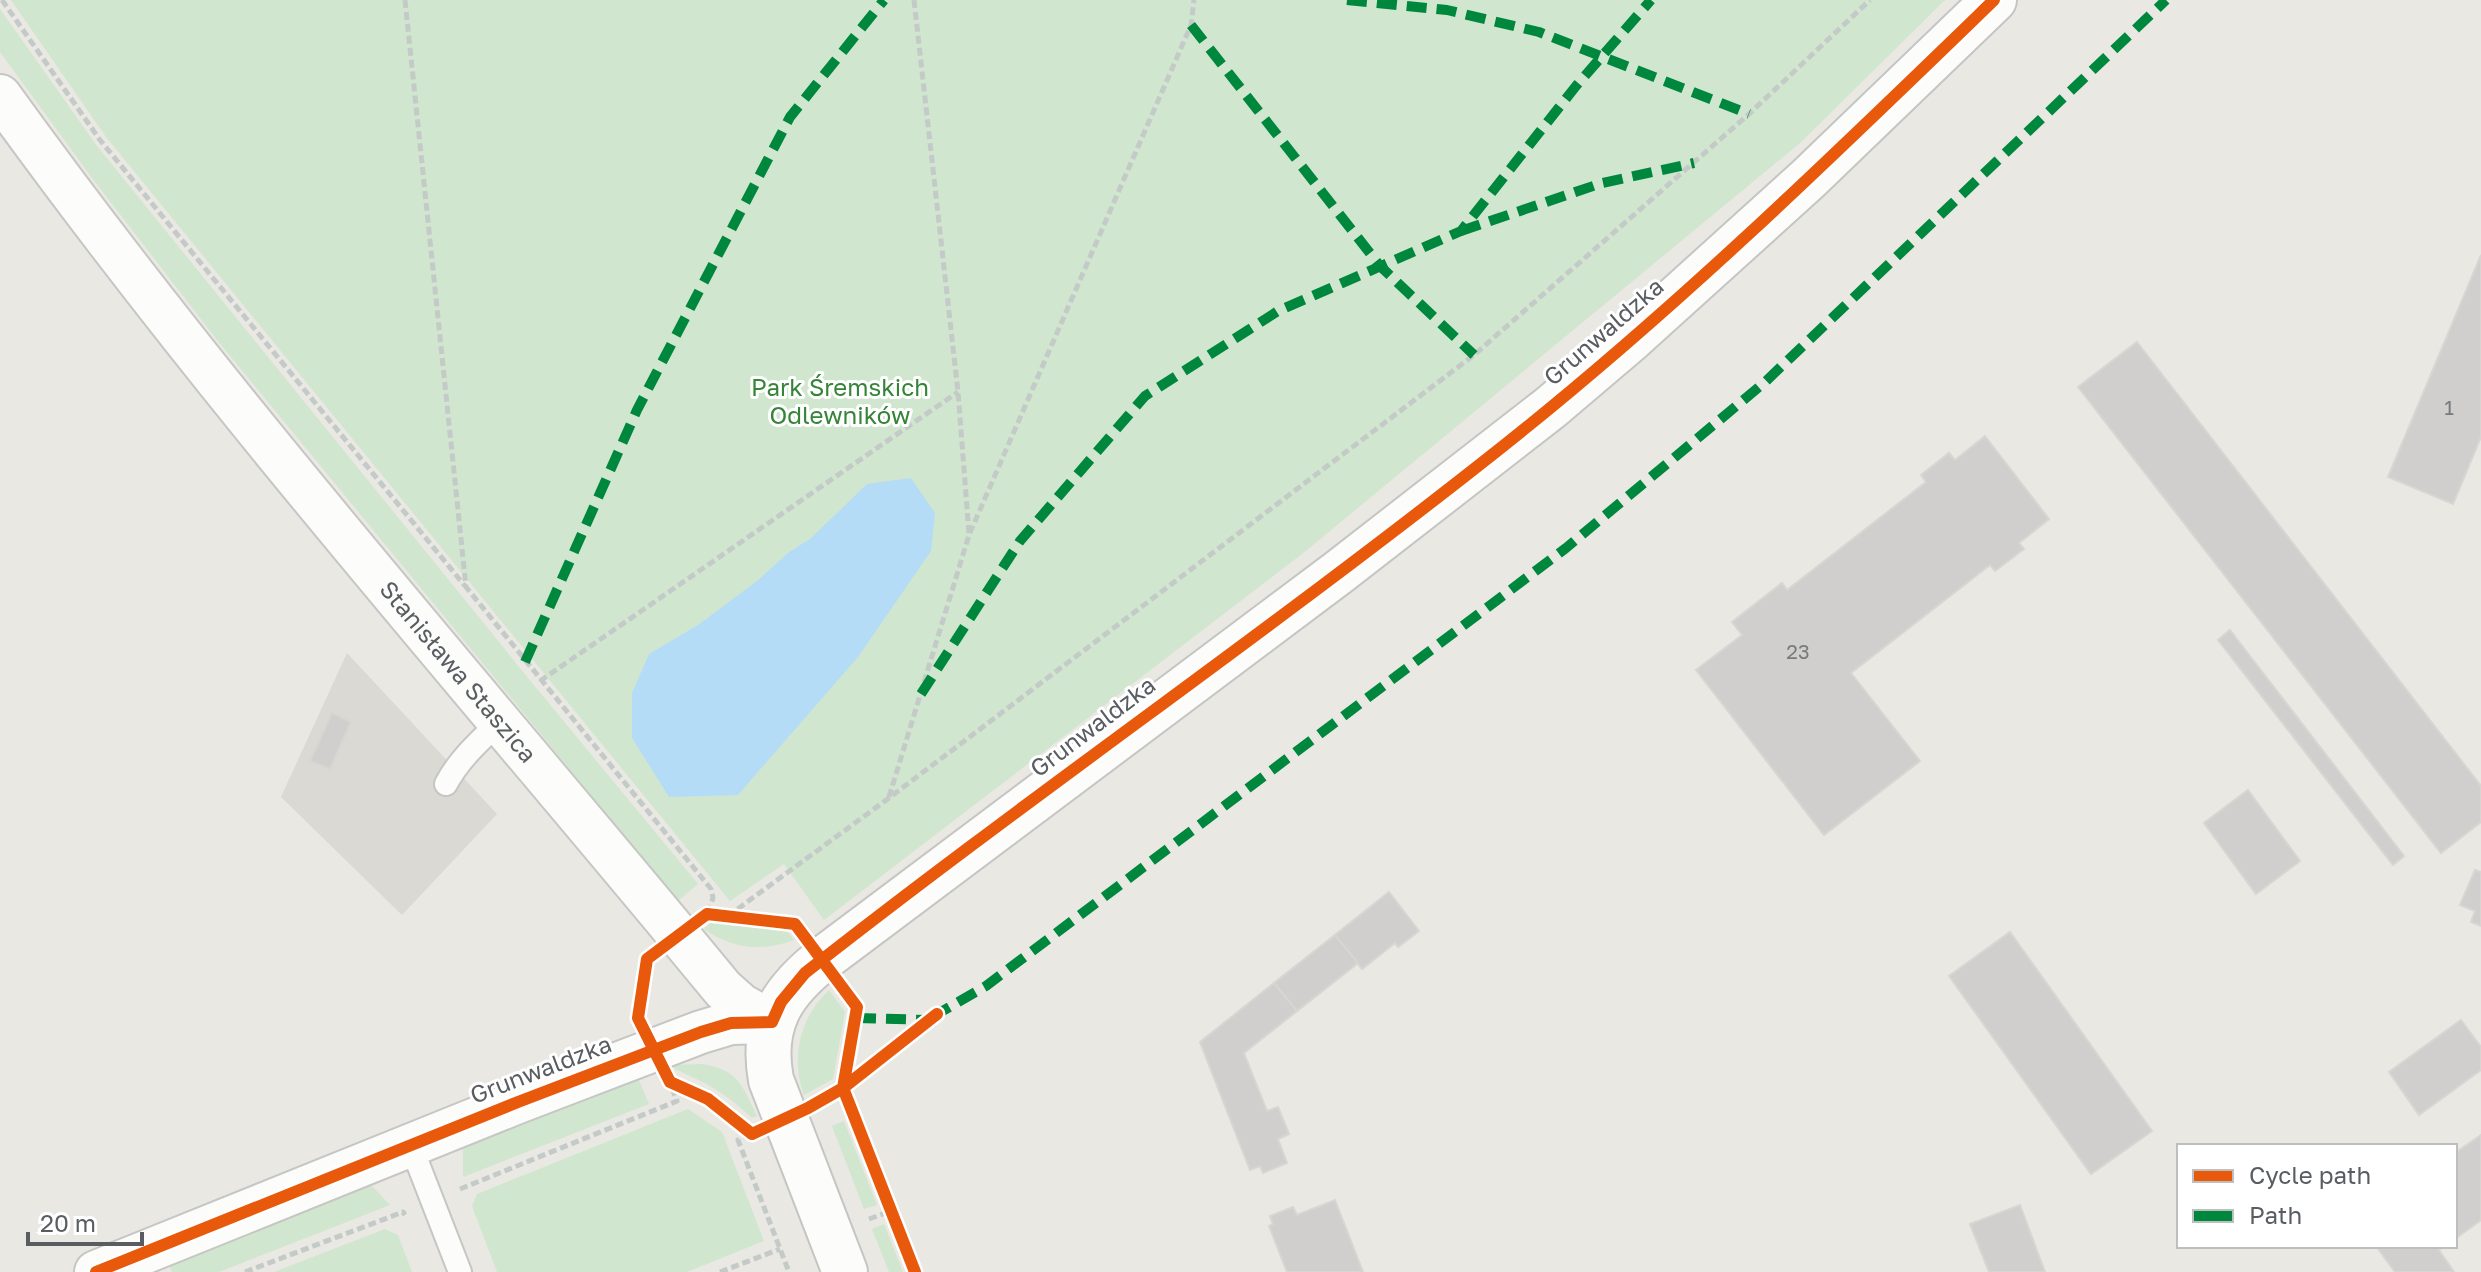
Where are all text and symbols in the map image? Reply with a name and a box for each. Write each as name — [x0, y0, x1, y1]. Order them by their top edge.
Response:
street label: Grunwaldzka — [1537, 271, 1669, 391]
park label: Park Śremskich Odlewników — [751, 372, 929, 429]
house number: 1 — [2444, 395, 2454, 419]
street label: Stanisława Staszica — [374, 574, 543, 768]
house number: 23 — [1786, 639, 1810, 663]
street label: Grunwaldzka — [1024, 669, 1160, 782]
street label: Grunwaldzka — [466, 1028, 615, 1109]
legend — [2177, 1144, 2457, 1248]
text: Cycle path — [2249, 1160, 2371, 1189]
scale bar — [28, 1196, 142, 1246]
text: Path — [2249, 1200, 2302, 1229]
text: 20 m — [40, 1208, 96, 1237]

